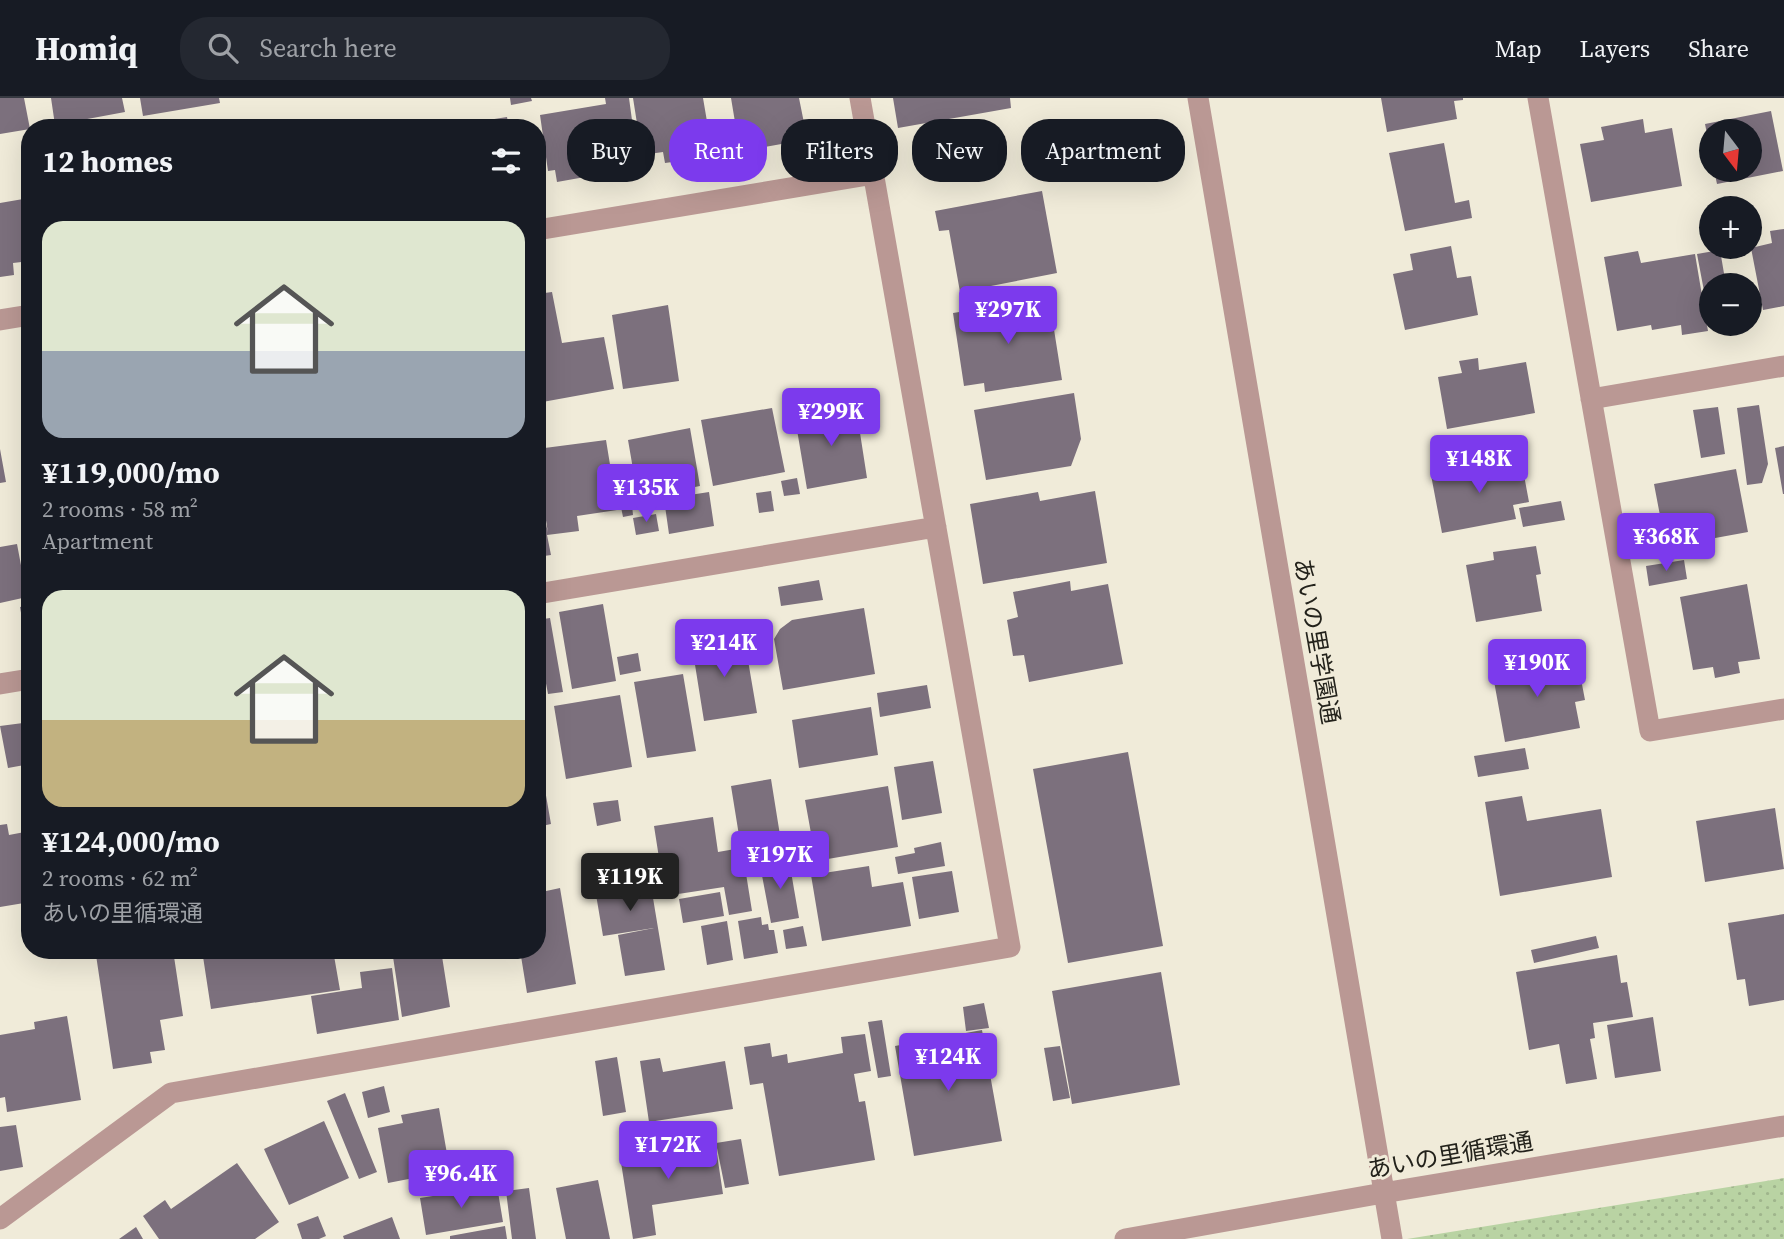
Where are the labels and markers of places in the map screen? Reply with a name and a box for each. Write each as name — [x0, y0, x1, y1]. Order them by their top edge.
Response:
pin: ¥297K — [959, 286, 1057, 346]
pin: ¥299K — [782, 388, 880, 448]
pin: ¥148K — [1430, 436, 1528, 495]
pin: ¥135K — [597, 464, 695, 524]
pin: ¥368K — [1617, 514, 1715, 573]
pin: ¥214K — [675, 620, 773, 679]
pin: ¥190K — [1488, 640, 1586, 699]
pin: ¥197K — [731, 832, 829, 891]
pin: ¥119K — [581, 854, 679, 913]
pin: ¥124K — [899, 1034, 997, 1093]
pin: ¥172K — [619, 1122, 717, 1181]
pin: ¥96.4K — [404, 1150, 518, 1210]

